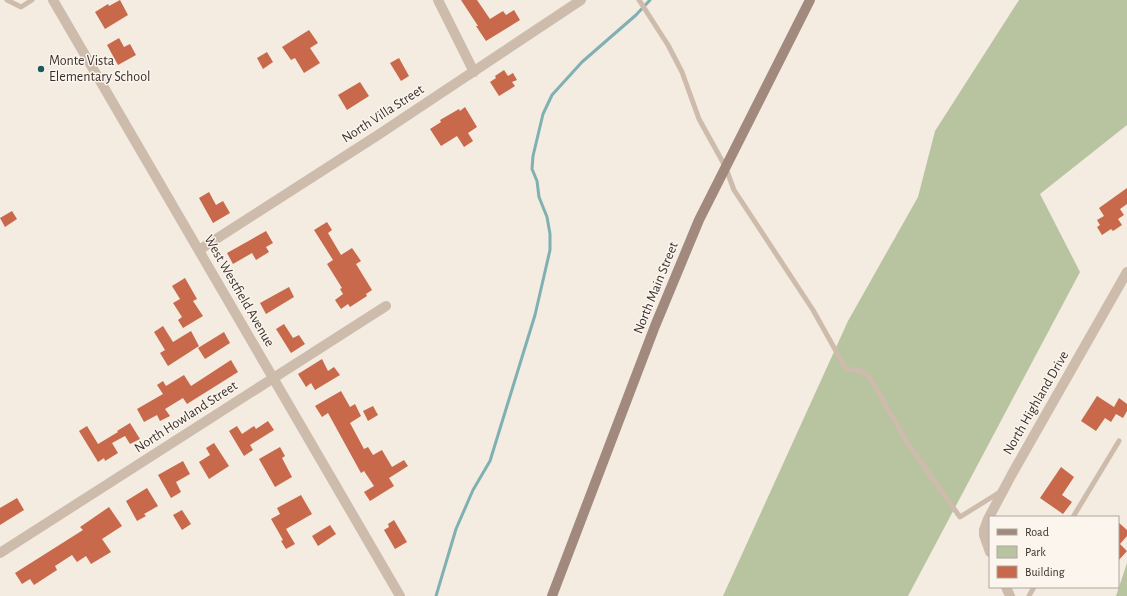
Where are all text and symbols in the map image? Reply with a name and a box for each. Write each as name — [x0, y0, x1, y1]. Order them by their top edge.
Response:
place label: Monte Vista Elementary School — [49, 54, 151, 84]
marker: Monte Vista Elementary School — [36, 64, 46, 74]
street label: North Villa Street — [340, 82, 427, 146]
street label: West Westfield Avenue — [201, 233, 277, 349]
street label: North Main Street — [631, 240, 681, 336]
street label: North Highland Drive — [1001, 349, 1071, 457]
street label: North Howland Street — [132, 378, 240, 455]
legend — [989, 516, 1119, 588]
text: Road — [1025, 526, 1049, 538]
text: Park — [1025, 546, 1046, 558]
text: Building — [1025, 566, 1065, 578]

